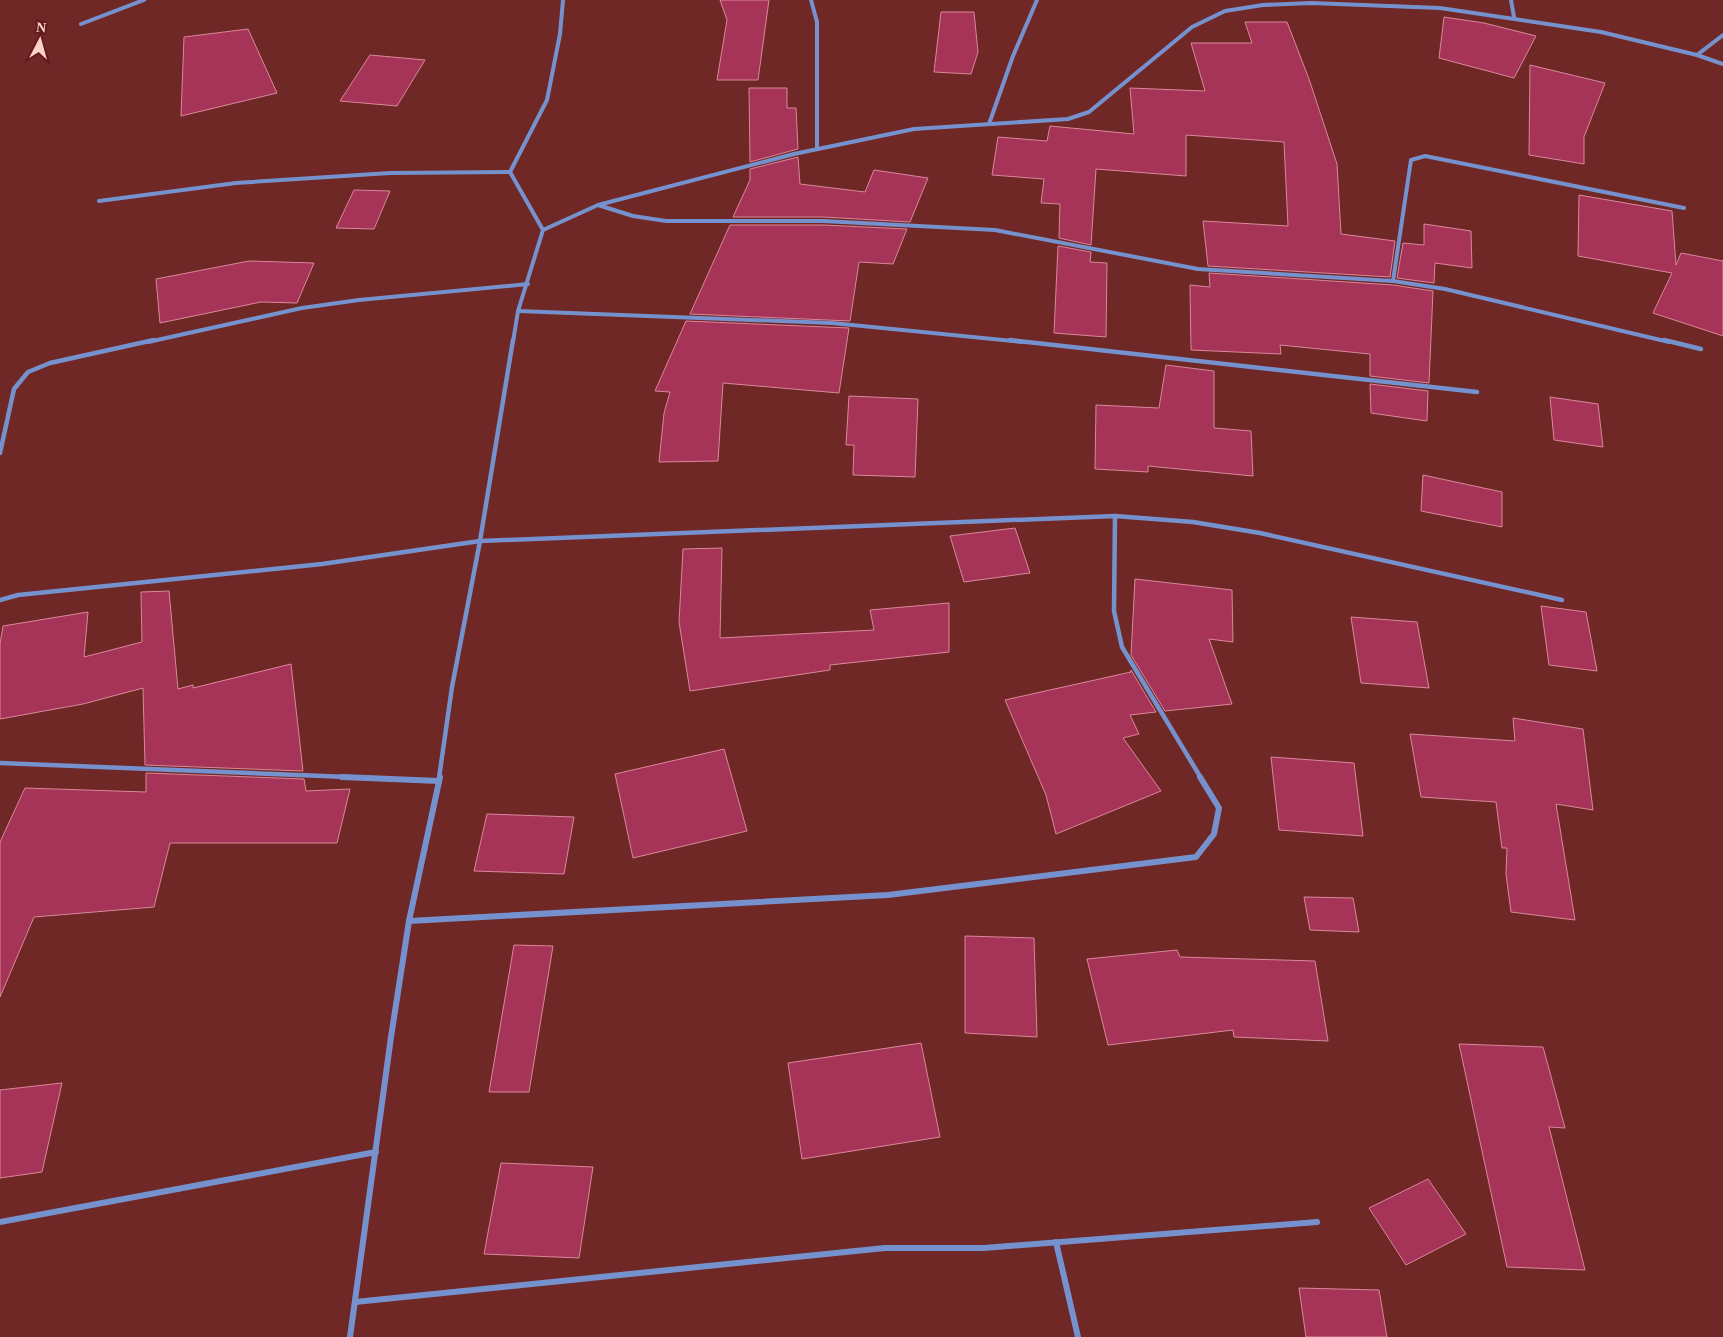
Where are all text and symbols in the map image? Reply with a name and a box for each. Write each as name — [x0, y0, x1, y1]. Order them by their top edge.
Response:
north arrow — [15, 15, 65, 65]
text: N — [35, 20, 47, 36]

